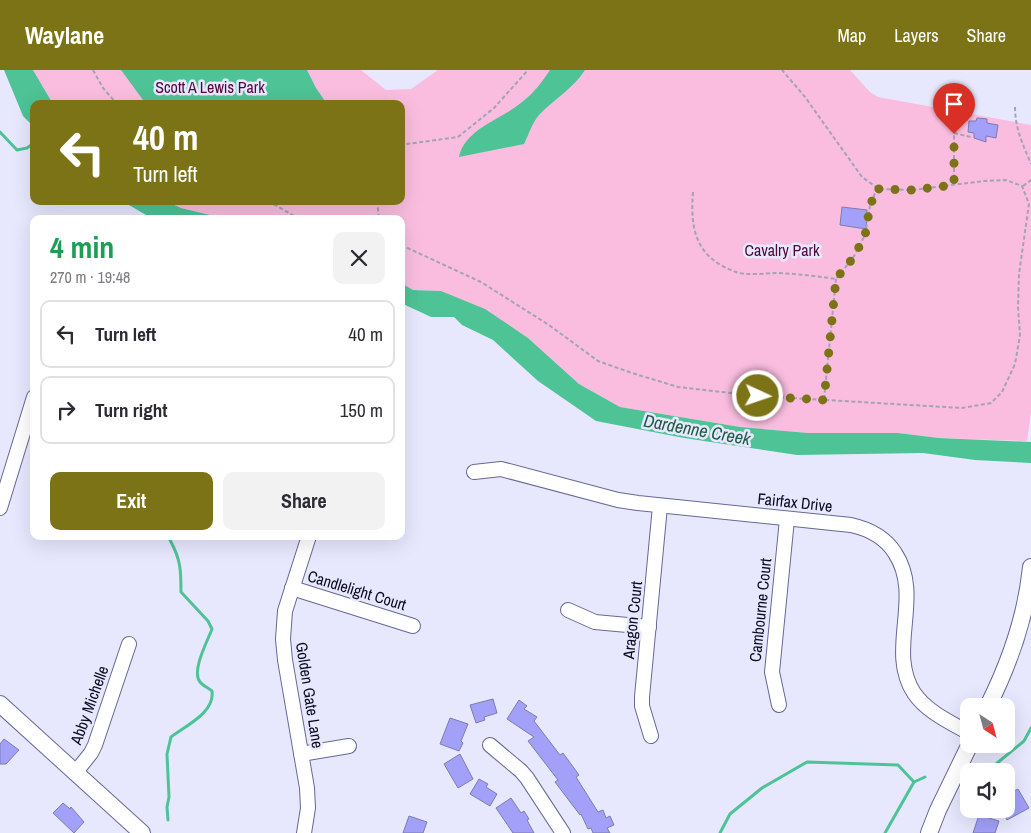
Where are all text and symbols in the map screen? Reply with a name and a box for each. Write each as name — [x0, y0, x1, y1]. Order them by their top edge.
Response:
text: Waylane — [25, 19, 104, 51]
text: Map — [838, 23, 866, 48]
text: Layers — [894, 23, 939, 48]
text: Share — [967, 23, 1006, 48]
park label: Scott A Lewis Park — [155, 76, 265, 98]
pin — [933, 83, 975, 134]
icon: arrive — [940, 90, 968, 118]
text: 40 m — [133, 114, 198, 161]
icon: left — [50, 120, 115, 185]
text: Turn left — [133, 159, 198, 189]
text: 4 min — [50, 227, 114, 267]
button: close — [333, 232, 385, 284]
park label: Cavalry Park — [744, 239, 820, 261]
text: 270 m · 19:48 — [50, 266, 130, 288]
icon: left — [52, 320, 80, 348]
text: Turn left — [95, 321, 156, 347]
text: 40 m — [348, 321, 383, 347]
position arrow — [731, 369, 783, 421]
icon: right — [52, 396, 80, 424]
text: Turn right — [95, 397, 167, 423]
text: 150 m — [340, 397, 383, 423]
water label: Dardenne Creek — [642, 408, 753, 451]
button: Exit — [50, 472, 213, 530]
button: Share — [223, 472, 385, 530]
street label: Fairfax Drive — [756, 487, 834, 517]
street label: Cambourne Court — [744, 557, 776, 663]
street label: Candlelight Court — [305, 565, 409, 616]
street label: Aragon Court — [617, 580, 647, 661]
street label: Golden Gate Lane — [291, 640, 329, 750]
street label: Abby Michelle — [64, 663, 113, 748]
north arrow — [960, 698, 1015, 752]
map controls — [960, 698, 1015, 818]
button: sound — [960, 763, 1015, 818]

